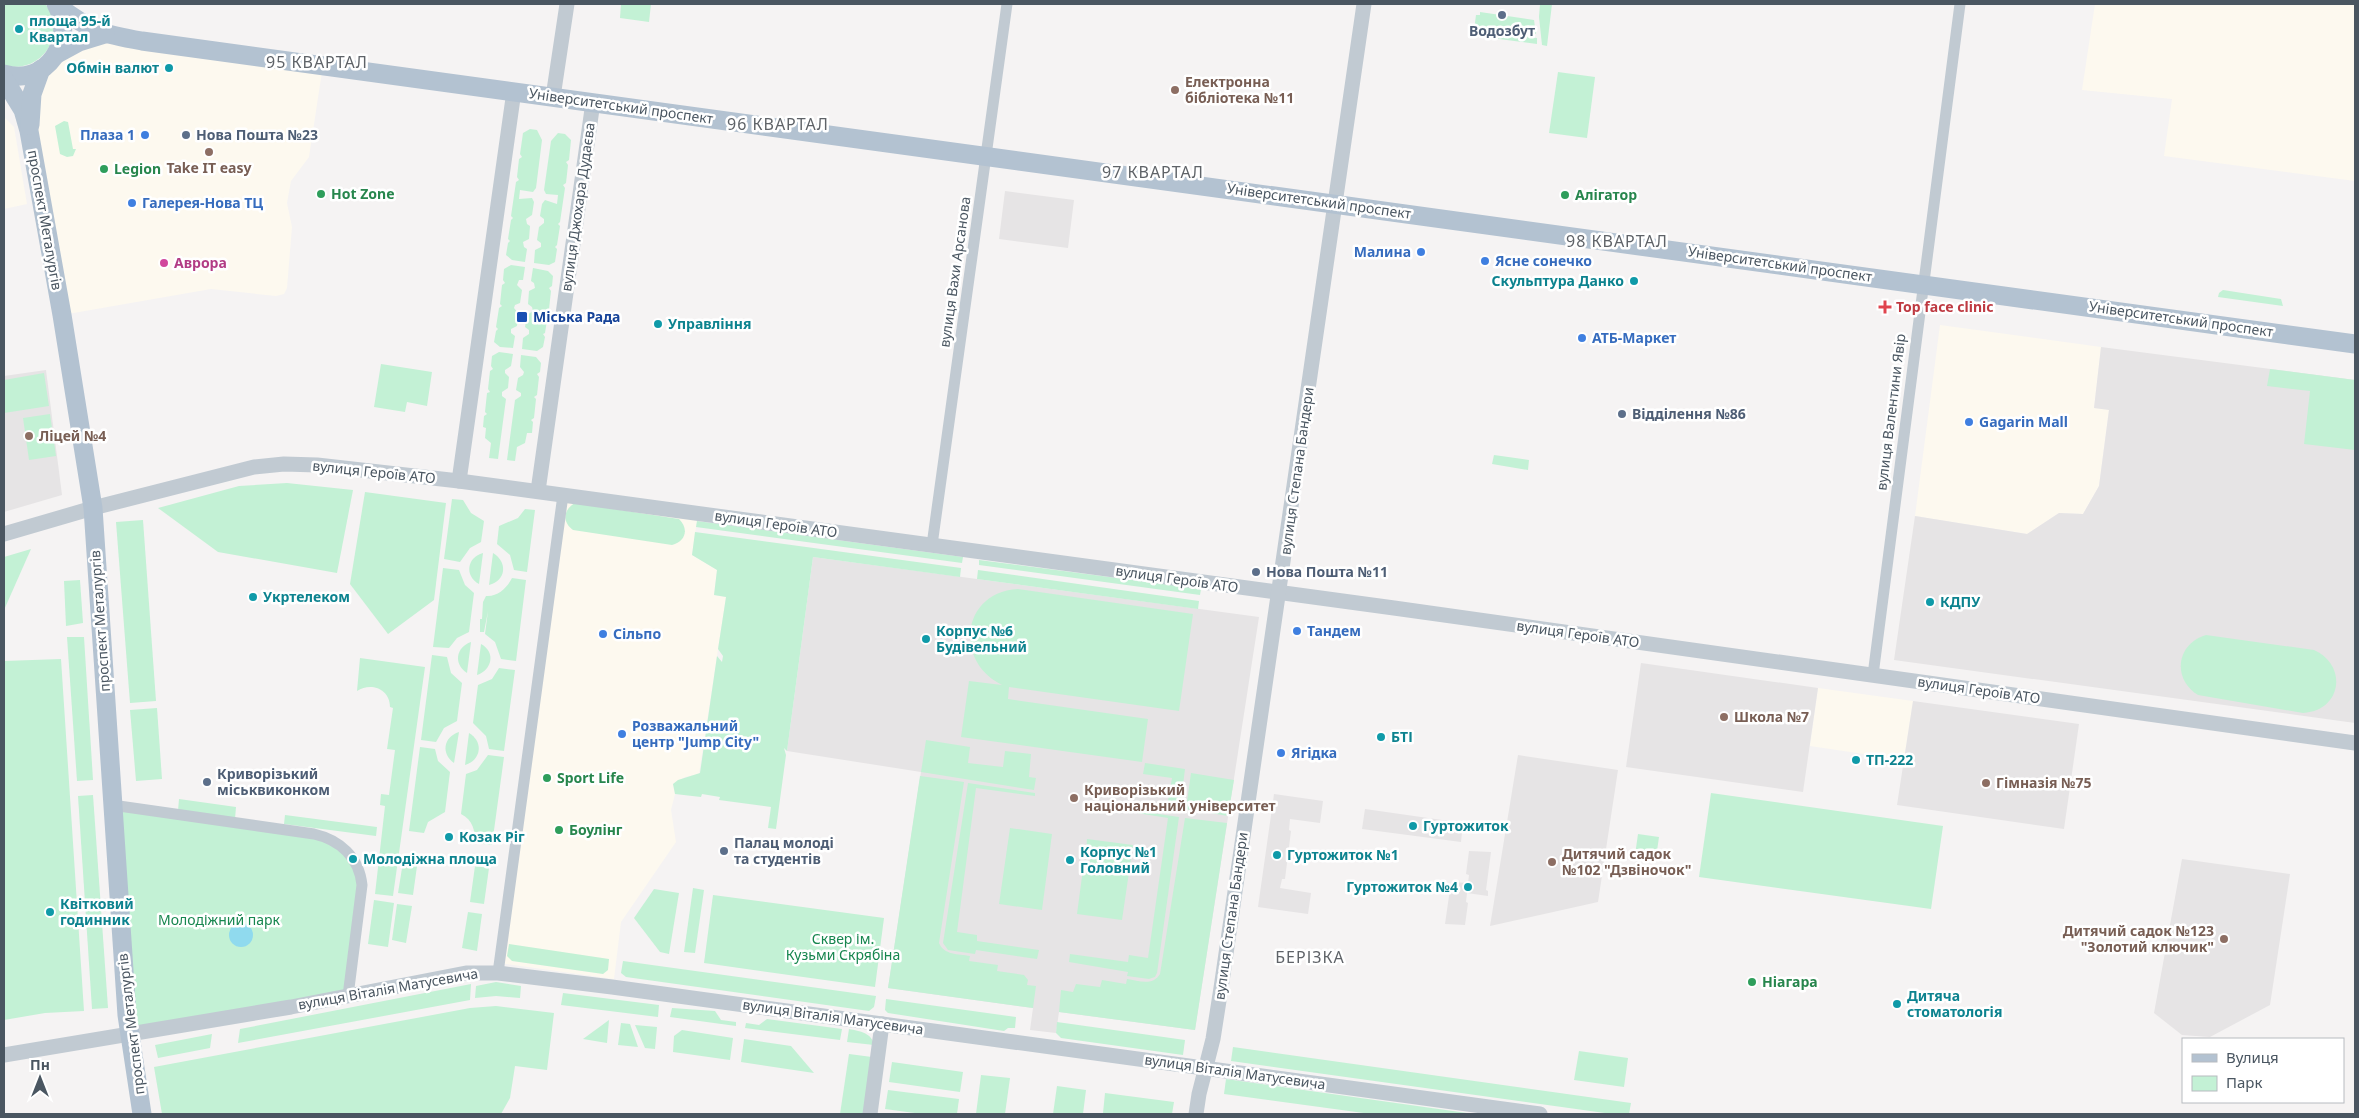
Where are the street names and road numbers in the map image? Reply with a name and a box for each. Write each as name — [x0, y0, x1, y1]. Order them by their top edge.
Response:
street label: Університетський проспект — [528, 83, 715, 128]
street label: вулиця Джохара Дудаєва — [556, 121, 599, 293]
street label: проспект Металургів — [24, 148, 67, 292]
street label: Університетський проспект — [1226, 178, 1413, 223]
street label: вулиця Вахи Арсанова — [935, 195, 975, 349]
street label: Університетський проспект — [1687, 241, 1874, 286]
street label: Університетський проспект — [2088, 296, 2275, 341]
street label: вулиця Валентини Явір — [1871, 332, 1910, 491]
street label: вулиця Степана Бандери — [1275, 386, 1318, 556]
street label: вулиця Героїв АТО — [312, 456, 437, 487]
street label: вулиця Героїв АТО — [713, 505, 839, 542]
street label: проспект Металургів — [85, 549, 114, 693]
street label: вулиця Героїв АТО — [1114, 560, 1240, 597]
street label: вулиця Героїв АТО — [1515, 615, 1641, 652]
street label: вулиця Героїв АТО — [1916, 671, 2042, 708]
street label: вулиця Степана Бандери — [1209, 831, 1252, 1001]
street label: проспект Металургів — [112, 952, 149, 1096]
street label: вулиця Віталія Матусевича — [296, 963, 479, 1014]
street label: вулиця Віталія Матусевича — [741, 994, 925, 1039]
street label: вулиця Віталія Матусевича — [1143, 1049, 1327, 1094]

